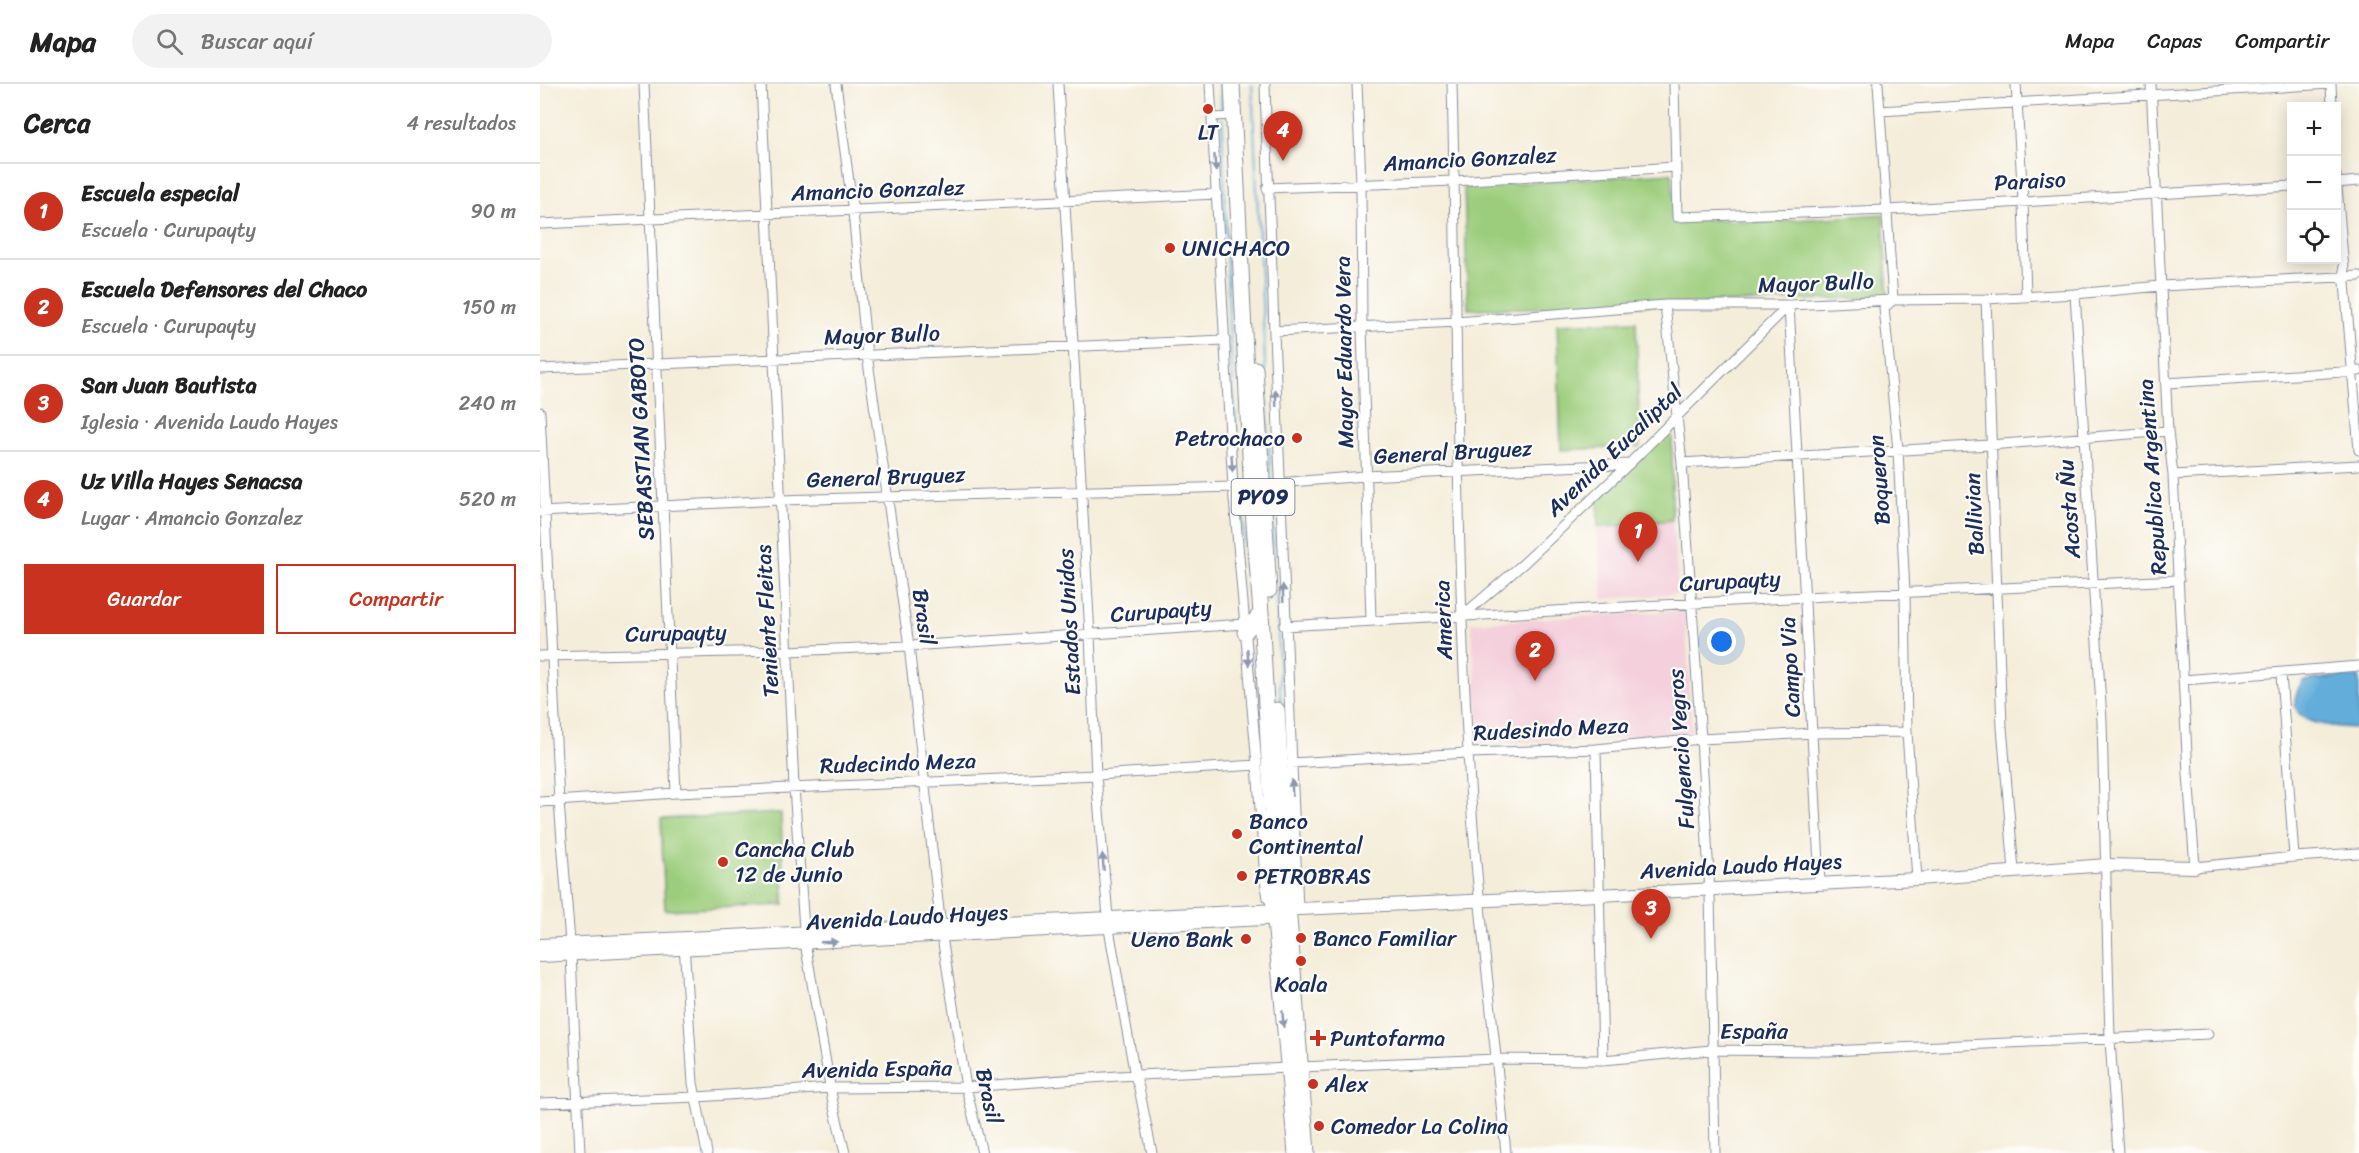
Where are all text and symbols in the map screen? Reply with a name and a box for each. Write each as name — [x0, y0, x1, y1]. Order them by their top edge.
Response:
search box — [132, 14, 552, 68]
text: Mapa — [30, 17, 96, 66]
text: Buscar aquí — [201, 22, 313, 61]
text: Mapa — [2065, 22, 2114, 60]
text: Capas — [2147, 22, 2202, 60]
text: Compartir — [2235, 22, 2329, 60]
icon: search — [153, 25, 186, 58]
text: Cerca — [24, 100, 90, 146]
marker: LT — [1201, 102, 1215, 116]
map controls — [2287, 102, 2341, 264]
button: + — [2287, 102, 2341, 156]
text: 4 resultados — [407, 106, 516, 141]
pin: 4 — [1264, 112, 1302, 161]
place label: LT — [1198, 113, 1220, 152]
street label: Amancio Gonzalez — [1381, 135, 1558, 183]
one-way arrow — [1210, 154, 1220, 173]
button: − — [2287, 156, 2341, 210]
street label: Paraiso — [1993, 160, 2067, 202]
street label: Amancio Gonzalez — [790, 167, 966, 213]
text: Escuela especial — [81, 174, 239, 213]
text: 1 — [39, 194, 48, 229]
text: 90 m — [471, 194, 516, 229]
button: locate — [2287, 210, 2341, 264]
text: Escuela · Curupayty — [81, 213, 256, 248]
place label: UNICHACO — [1182, 229, 1290, 268]
marker: UNICHACO — [1163, 241, 1177, 255]
street label: Mayor Eduardo Vera — [1323, 255, 1365, 449]
street label: Mayor Bullo — [1757, 261, 1875, 305]
text: Escuela Defensores del Chaco — [81, 270, 367, 309]
text: 2 — [38, 290, 49, 325]
text: 150 m — [462, 290, 516, 325]
text: Escuela · Curupayty — [81, 309, 256, 344]
street label: Mayor Bullo — [823, 313, 941, 357]
street label: SEBASTIAN GABOTO — [616, 337, 666, 541]
text: San Juan Bautista — [81, 366, 257, 405]
street label: Avenida Eucaliptal — [1535, 373, 1693, 527]
street label: Republica Argentina — [2126, 378, 2178, 576]
text: 3 — [38, 386, 49, 421]
text: 240 m — [459, 386, 516, 421]
one-way arrow — [1271, 389, 1281, 408]
text: Iglesia · Avenida Laudo Hayes — [81, 405, 338, 440]
place label: Petrochaco — [1175, 419, 1285, 458]
street label: General Bruguez — [1373, 428, 1534, 476]
marker: Petrochaco — [1290, 431, 1304, 445]
street label: Boqueron — [1856, 434, 1902, 526]
one-way arrow — [1227, 453, 1236, 472]
street label: General Bruguez — [806, 455, 967, 499]
street label: Acosta Ñu — [2046, 458, 2092, 561]
text: Uz Villa Hayes Senacsa — [81, 462, 302, 501]
street label: Ballivian — [1952, 472, 1996, 556]
road number: PY09 — [1232, 479, 1294, 515]
text: 4 — [37, 482, 50, 517]
text: 520 m — [459, 482, 516, 517]
text: Lugar · Amancio Gonzalez — [81, 501, 303, 536]
pin: 1 — [1618, 512, 1658, 562]
street label: Teniente Fleitas — [744, 543, 790, 699]
street label: Estados Unidos — [1046, 547, 1092, 696]
street label: Curupayty — [1678, 559, 1782, 603]
button: Guardar — [24, 564, 264, 634]
button: Compartir — [276, 564, 516, 634]
street label: America — [1422, 579, 1464, 662]
one-way arrow — [1278, 583, 1288, 602]
street label: Brasil — [901, 586, 947, 648]
street label: Curupayty — [1109, 588, 1213, 634]
street label: Curupayty — [625, 613, 728, 653]
street label: Campo Via — [1768, 616, 1812, 718]
your location — [1707, 627, 1736, 656]
pin: 2 — [1516, 632, 1554, 681]
one-way arrow — [1243, 648, 1253, 667]
street label: Fulgencio Yegros — [1656, 667, 1706, 830]
street label: Rudesindo Meza — [1472, 705, 1630, 753]
street label: Rudecindo Meza — [819, 741, 977, 785]
one-way arrow — [1287, 778, 1297, 797]
place label: Banco Continental — [1249, 802, 1364, 866]
marker: Banco Continental — [1230, 827, 1244, 841]
place label: Cancha Club 12 de Junio — [735, 830, 855, 894]
street label: Avenida Laudo Hayes — [1638, 841, 1843, 891]
one-way arrow — [1098, 852, 1108, 871]
marker: Cancha Club 12 de Junio — [716, 855, 730, 869]
place label: PETROBRAS — [1254, 857, 1371, 896]
marker: PETROBRAS — [1235, 869, 1249, 883]
pin: 3 — [1632, 890, 1670, 939]
street label: Avenida Laudo Hayes — [804, 892, 1009, 942]
place label: Banco Familiar — [1313, 919, 1458, 958]
place label: Ueno Bank — [1131, 920, 1234, 959]
marker: Banco Familiar — [1294, 931, 1308, 945]
marker: Ueno Bank — [1239, 932, 1253, 946]
one-way arrow — [820, 937, 839, 946]
marker: Koala — [1294, 954, 1308, 968]
place label: Koala — [1275, 965, 1327, 1004]
one-way arrow — [1279, 1009, 1288, 1028]
street label: España — [1720, 1012, 1789, 1051]
place label: Puntofarma — [1330, 1019, 1445, 1058]
marker: Puntofarma — [1311, 1031, 1325, 1045]
street label: Avenida España — [801, 1048, 953, 1090]
street label: Brasil — [964, 1064, 1014, 1128]
place label: Alex — [1324, 1065, 1369, 1104]
marker: Alex — [1306, 1077, 1320, 1091]
place label: Comedor La Colina — [1331, 1107, 1508, 1146]
marker: Comedor La Colina — [1312, 1119, 1326, 1133]

